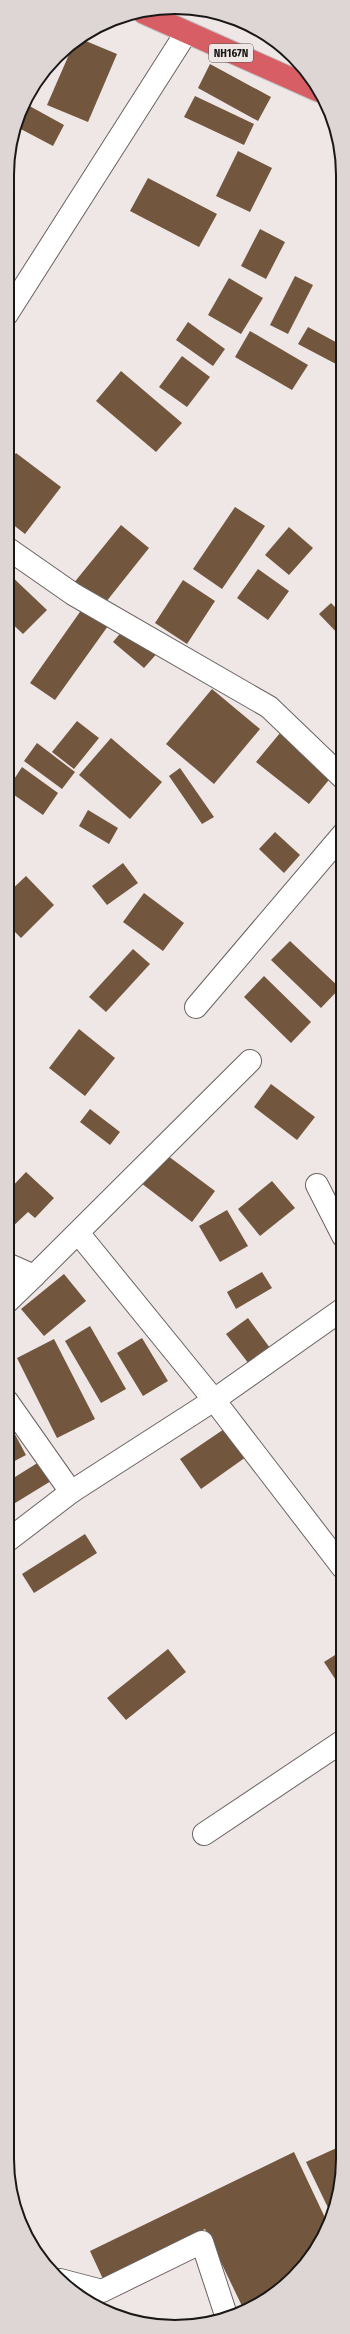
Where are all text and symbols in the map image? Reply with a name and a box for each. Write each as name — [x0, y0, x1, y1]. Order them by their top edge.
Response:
road number: NH167N — [209, 44, 253, 62]

